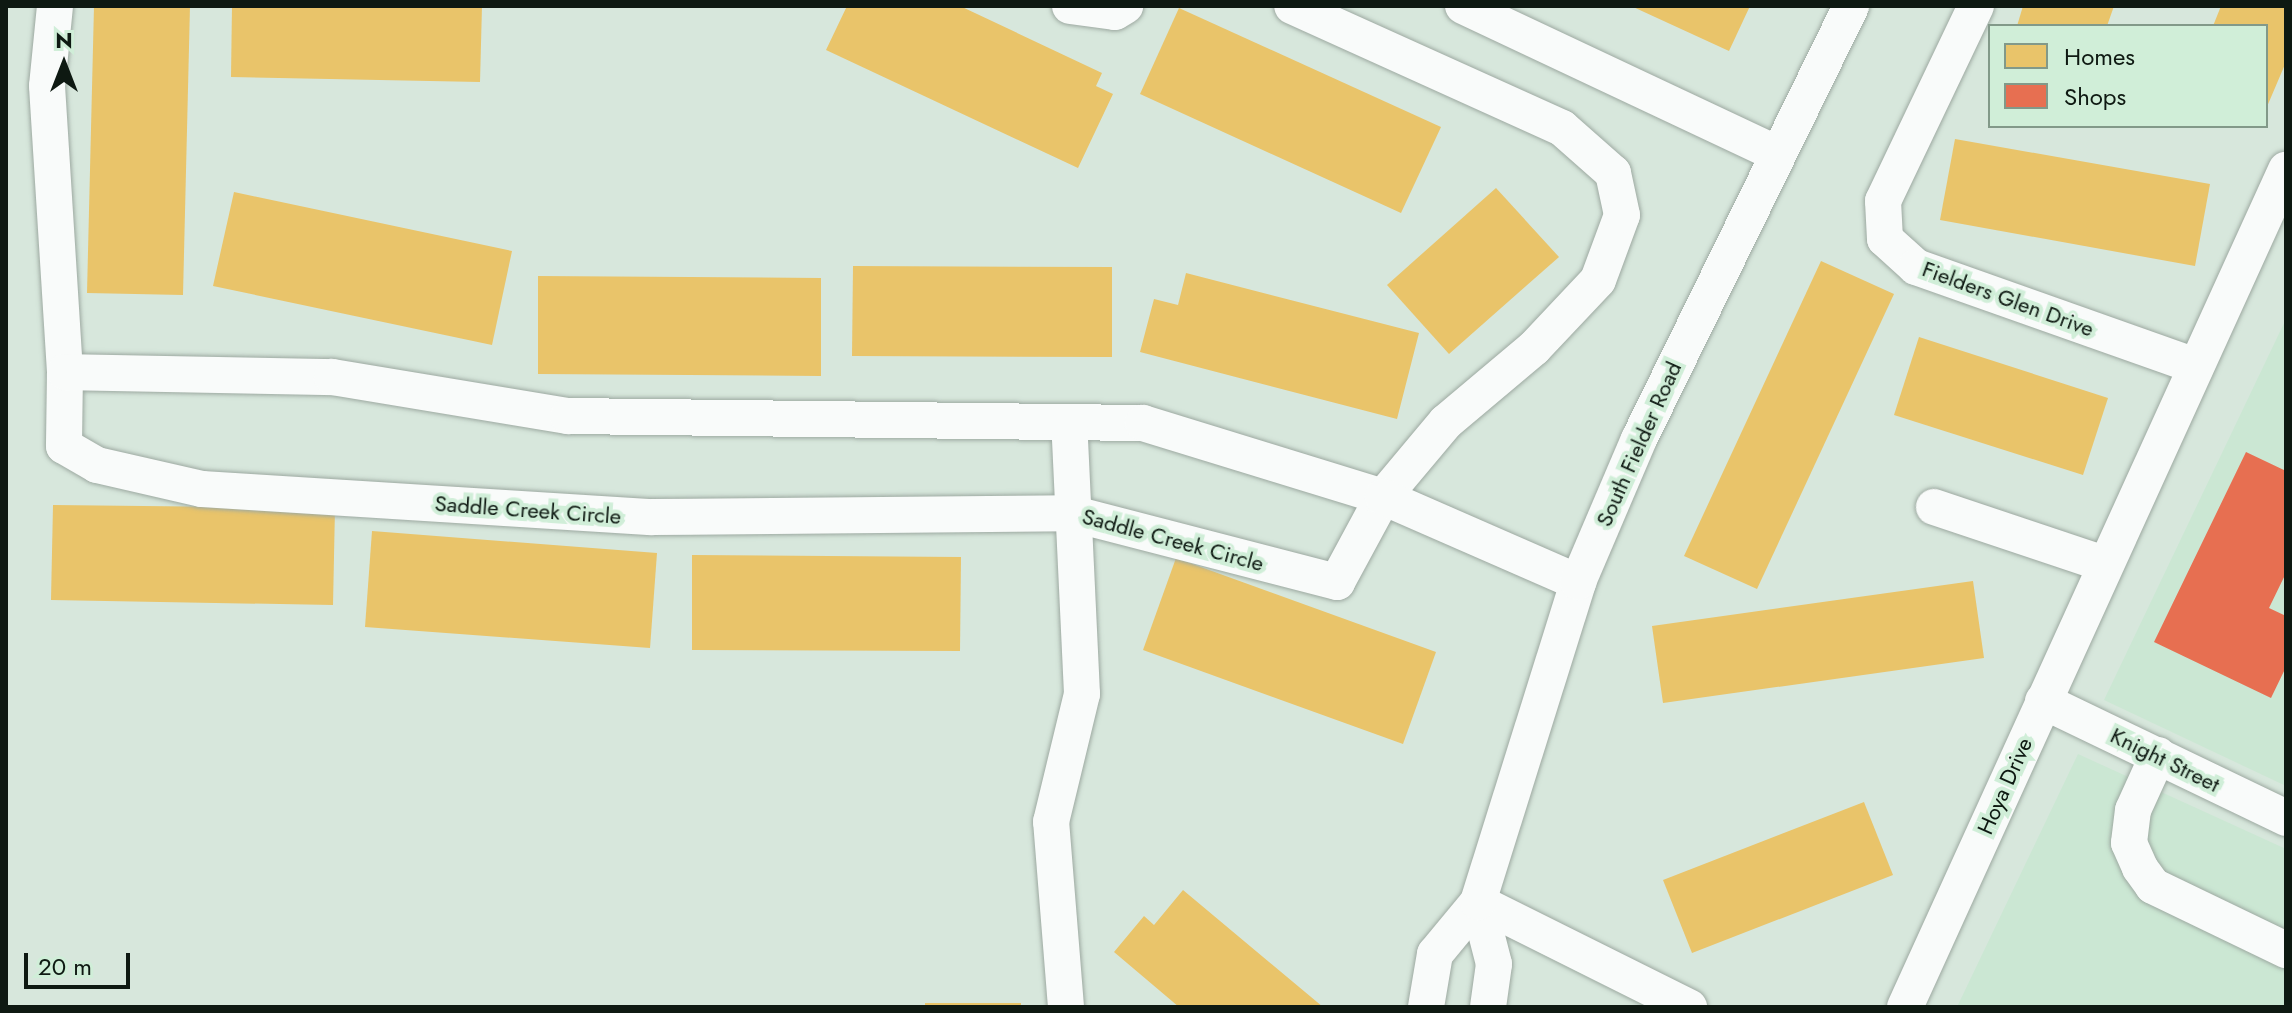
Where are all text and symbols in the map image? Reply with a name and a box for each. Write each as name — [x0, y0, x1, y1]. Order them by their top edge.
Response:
north arrow — [24, 24, 104, 104]
text: N — [55, 24, 73, 56]
legend — [1988, 24, 2268, 128]
text: Homes — [2064, 39, 2135, 74]
text: Shops — [2064, 79, 2126, 114]
street label: Fielders Glen Drive — [1919, 256, 2097, 342]
street label: South Fielder Road — [1591, 357, 1687, 531]
street label: Saddle Creek Circle — [434, 490, 622, 530]
street label: Saddle Creek Circle — [1079, 503, 1267, 577]
street label: Knight Street — [2106, 722, 2224, 798]
street label: Hoya Drive — [1972, 734, 2038, 838]
scale bar — [28, 937, 134, 987]
text: 20 m — [38, 949, 92, 984]

